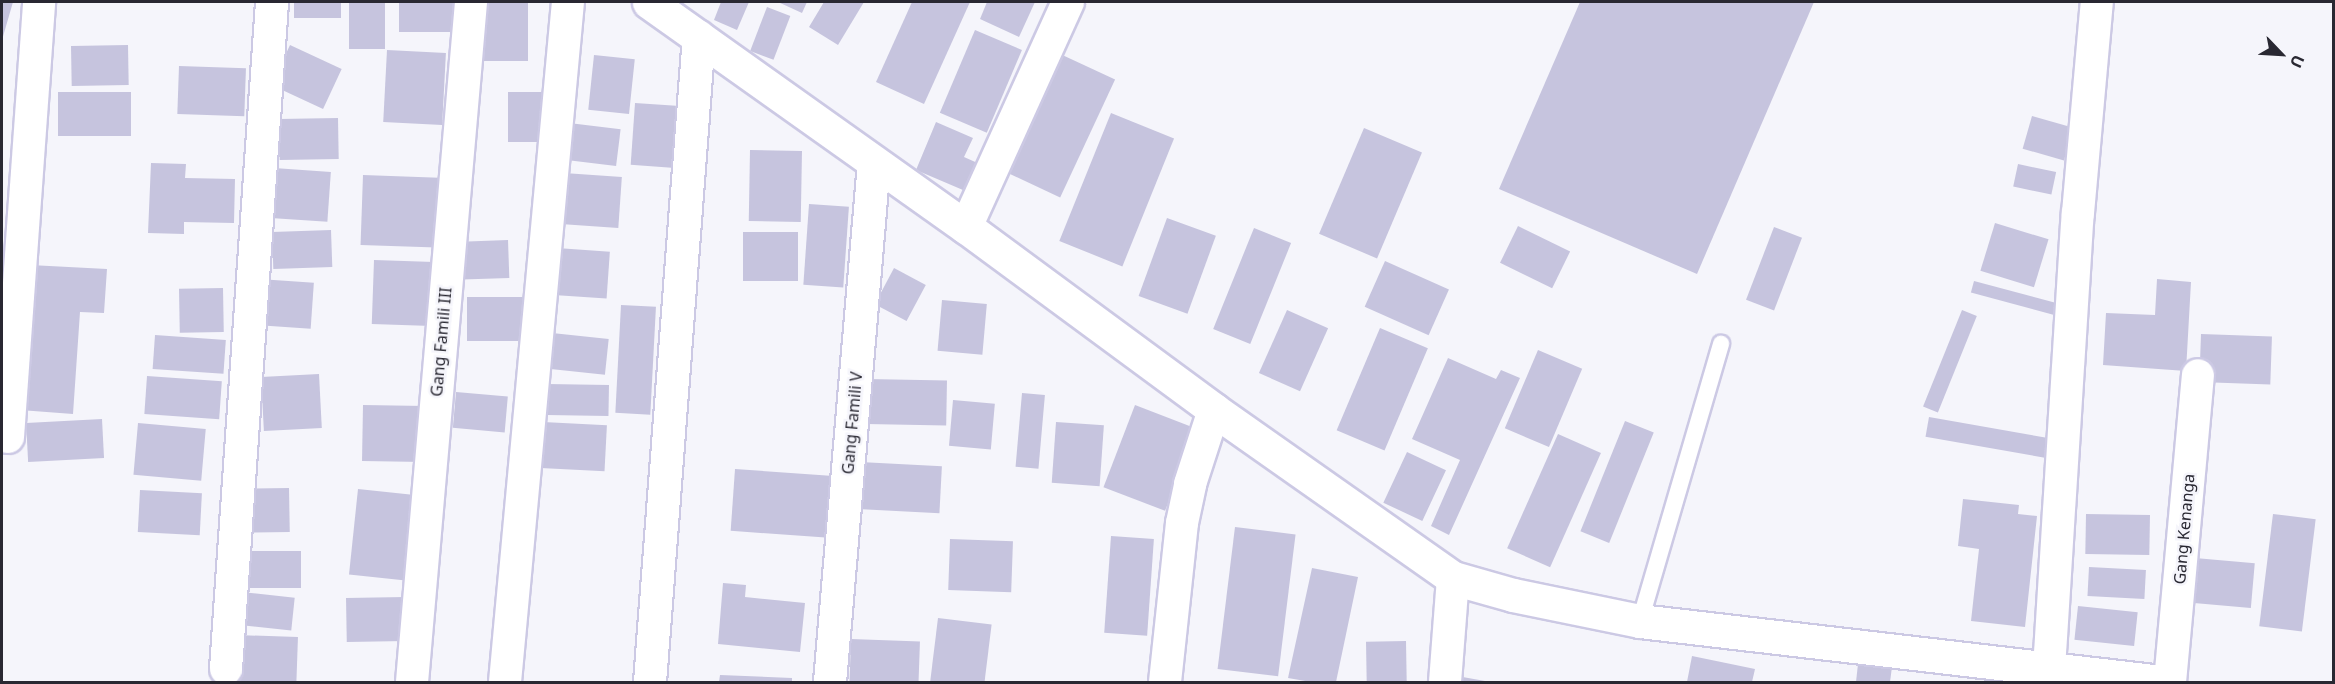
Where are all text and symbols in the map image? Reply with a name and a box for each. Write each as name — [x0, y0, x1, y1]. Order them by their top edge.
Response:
north arrow — [2251, 24, 2311, 84]
text: U — [2285, 51, 2310, 72]
street label: Gang Famili III — [427, 287, 455, 397]
street label: Gang Famili V — [838, 371, 866, 475]
street label: Gang Kenanga — [2170, 473, 2198, 585]

